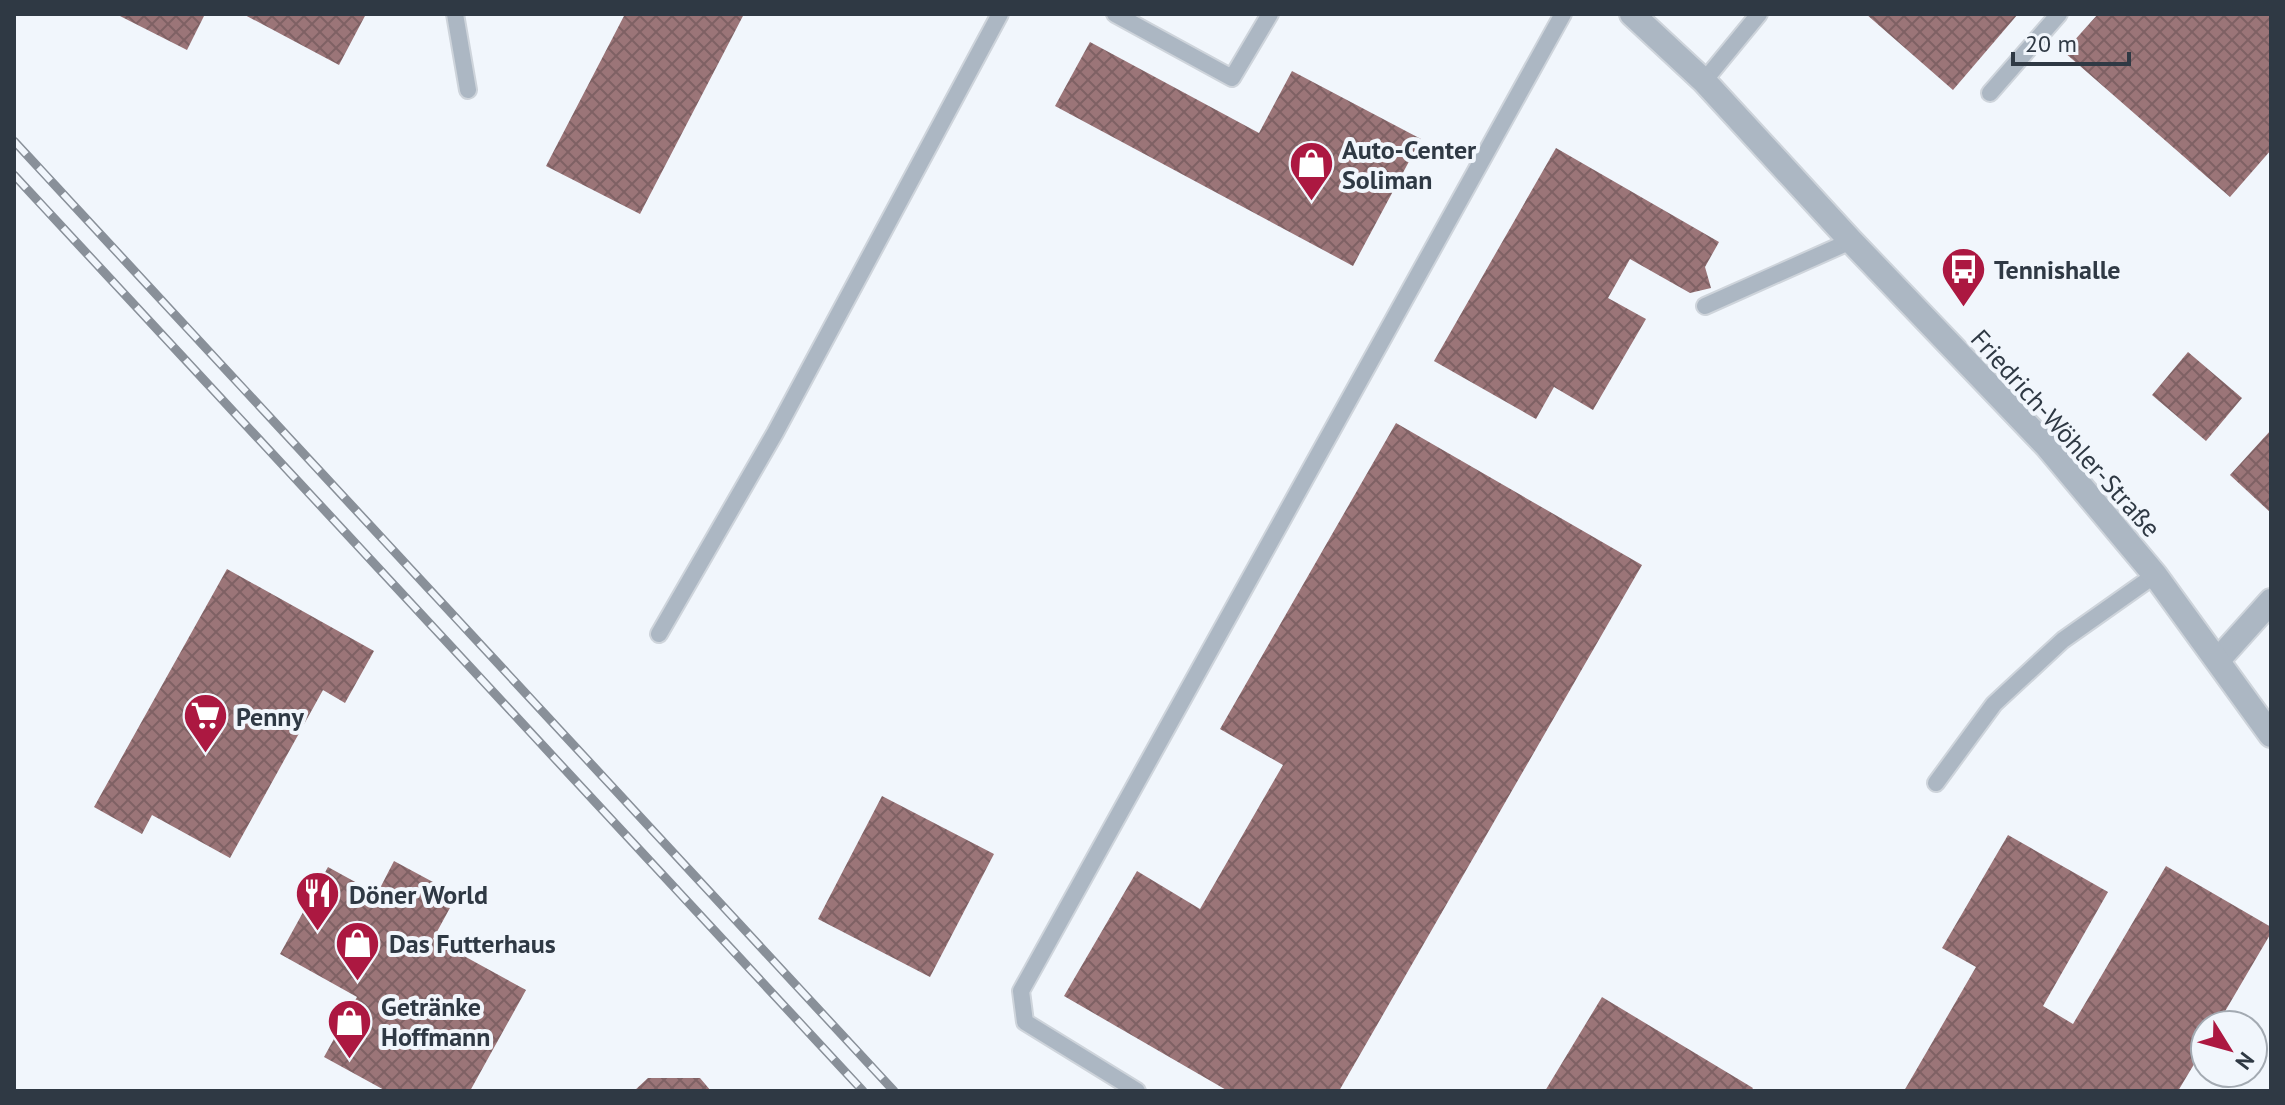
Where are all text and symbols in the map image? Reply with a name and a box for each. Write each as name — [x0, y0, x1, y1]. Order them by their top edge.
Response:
scale bar — [2013, 16, 2129, 66]
text: 20 m — [2025, 28, 2077, 59]
place label: Auto-Center Soliman — [1342, 133, 1477, 196]
shop icon: Auto-Center Soliman — [1287, 140, 1335, 203]
bus stop icon: Tennishalle — [1939, 245, 1987, 308]
place label: Tennishalle — [1994, 253, 2121, 286]
street label: Friedrich-Wöhler-Straße — [1964, 322, 2168, 544]
supermarket icon: Penny — [181, 692, 229, 755]
place label: Penny — [236, 700, 304, 733]
restaurant icon: Döner World — [294, 870, 342, 933]
place label: Döner World — [349, 878, 488, 911]
shop icon: Das Futterhaus — [334, 919, 382, 982]
place label: Das Futterhaus — [389, 927, 556, 960]
place label: Getränke Hoffmann — [381, 990, 490, 1053]
shop icon: Getränke Hoffmann — [326, 997, 374, 1060]
north arrow — [2189, 1009, 2269, 1089]
text: N — [2229, 1047, 2261, 1075]

